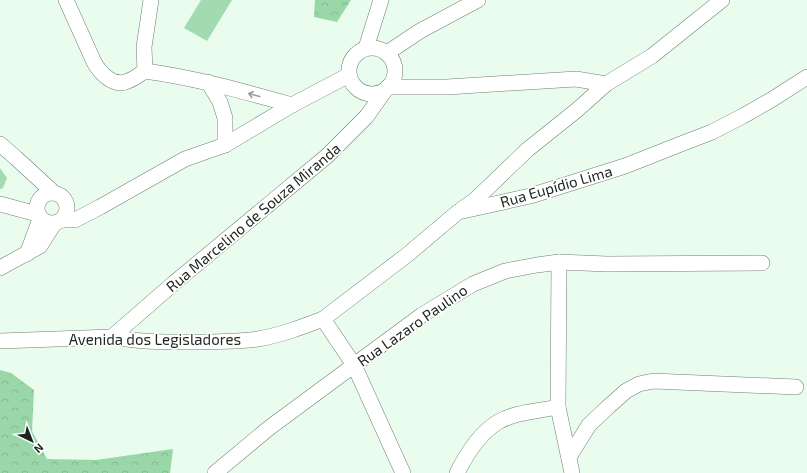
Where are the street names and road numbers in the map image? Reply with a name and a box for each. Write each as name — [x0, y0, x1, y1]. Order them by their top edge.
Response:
street label: Rua Marcelino de Souza Miranda — [162, 139, 344, 295]
street label: Rua Eupídio Lima — [498, 161, 614, 211]
street label: Rua Lazaro Paulino — [354, 280, 470, 370]
street label: Avenida dos Legisladores — [69, 330, 241, 348]

